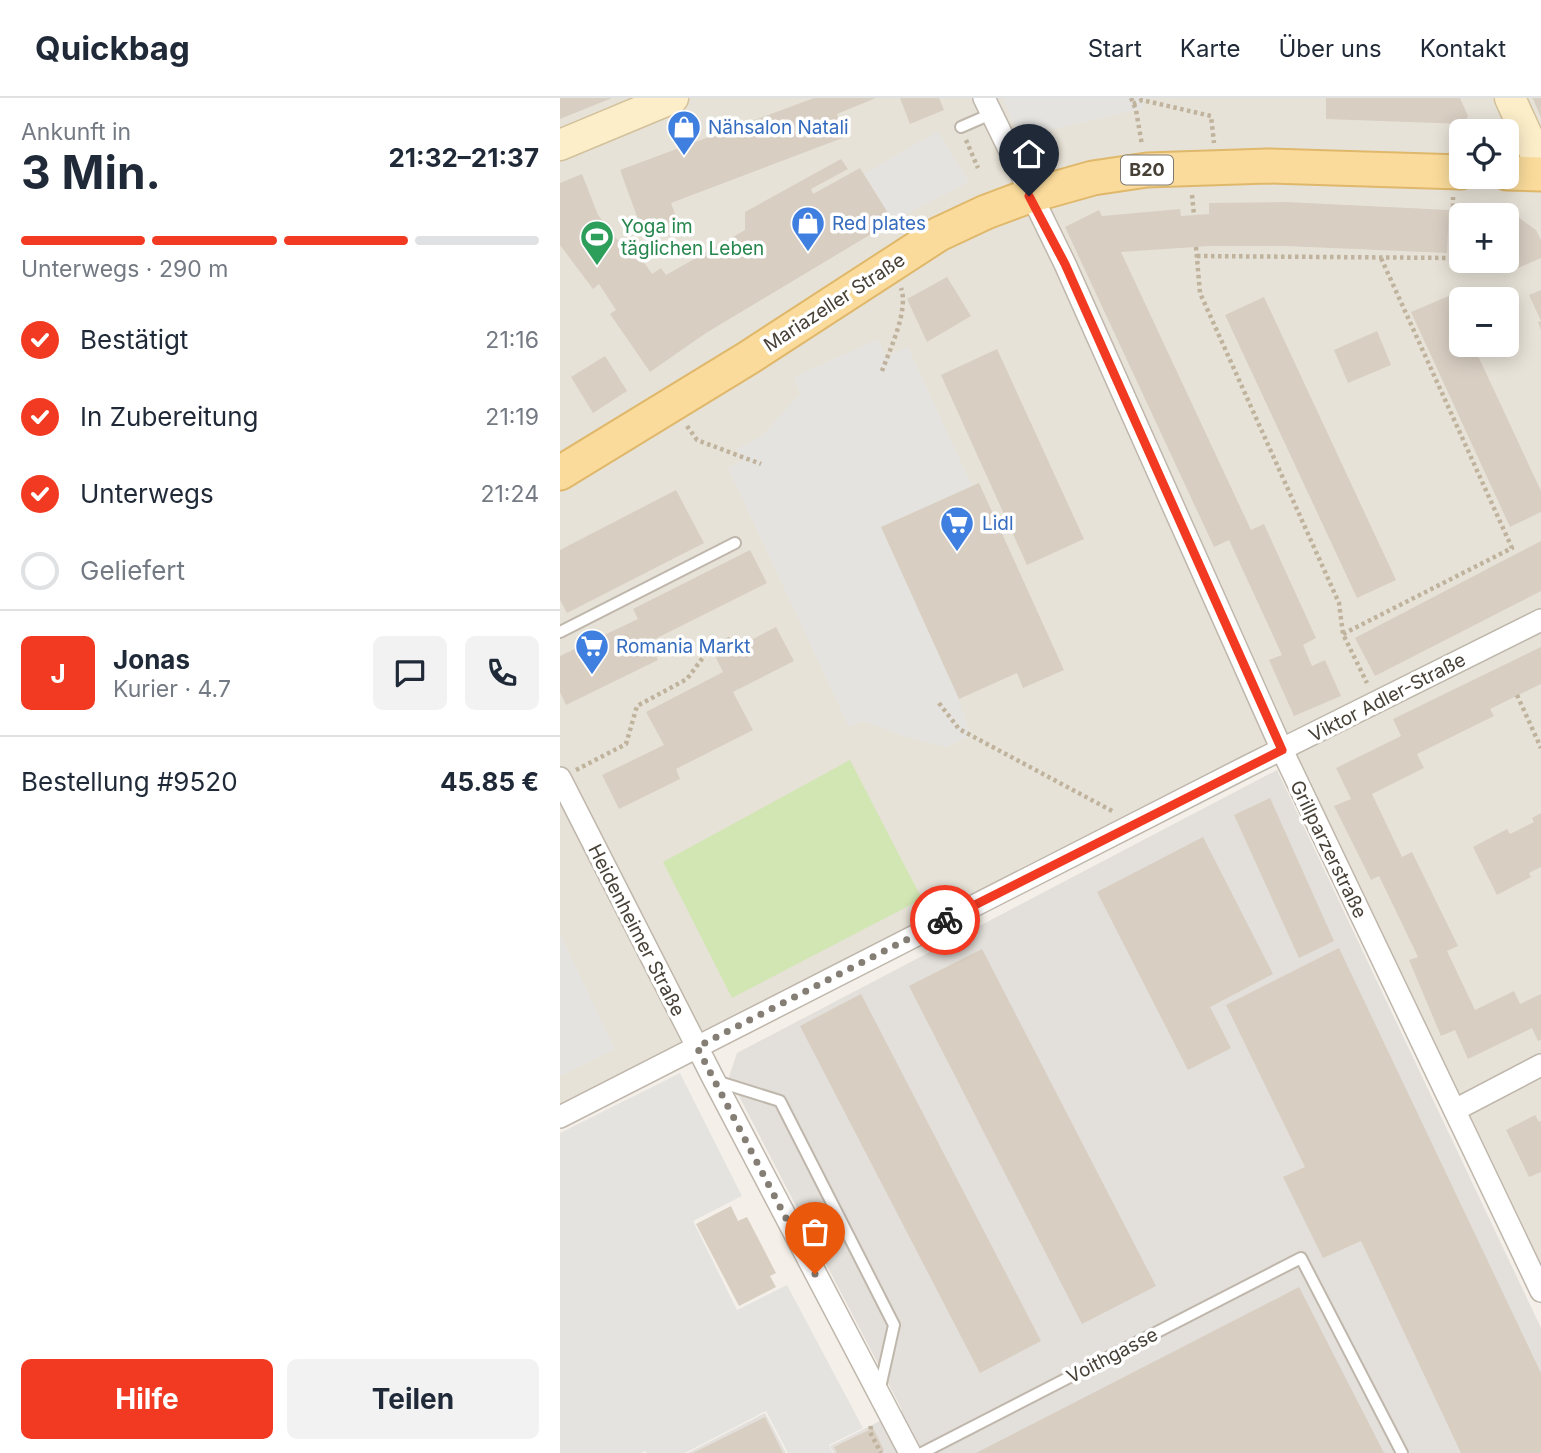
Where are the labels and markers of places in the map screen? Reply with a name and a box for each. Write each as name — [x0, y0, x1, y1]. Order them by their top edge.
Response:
shop icon: Nähsalon Natali — [665, 108, 703, 157]
place label: Nähsalon Natali — [708, 116, 849, 139]
pin — [999, 124, 1059, 196]
shop icon: Red plates — [789, 204, 827, 253]
place label: Red plates — [832, 212, 926, 235]
place label: Yoga im täglichen Leben — [621, 215, 764, 260]
sports icon: Yoga im täglichen Leben — [578, 218, 616, 267]
supermarket icon: Lidl — [938, 504, 976, 553]
place label: Lidl — [982, 512, 1014, 535]
supermarket icon: Romania Markt — [573, 627, 611, 676]
place label: Romania Markt — [616, 635, 750, 658]
pin — [785, 1202, 845, 1274]

